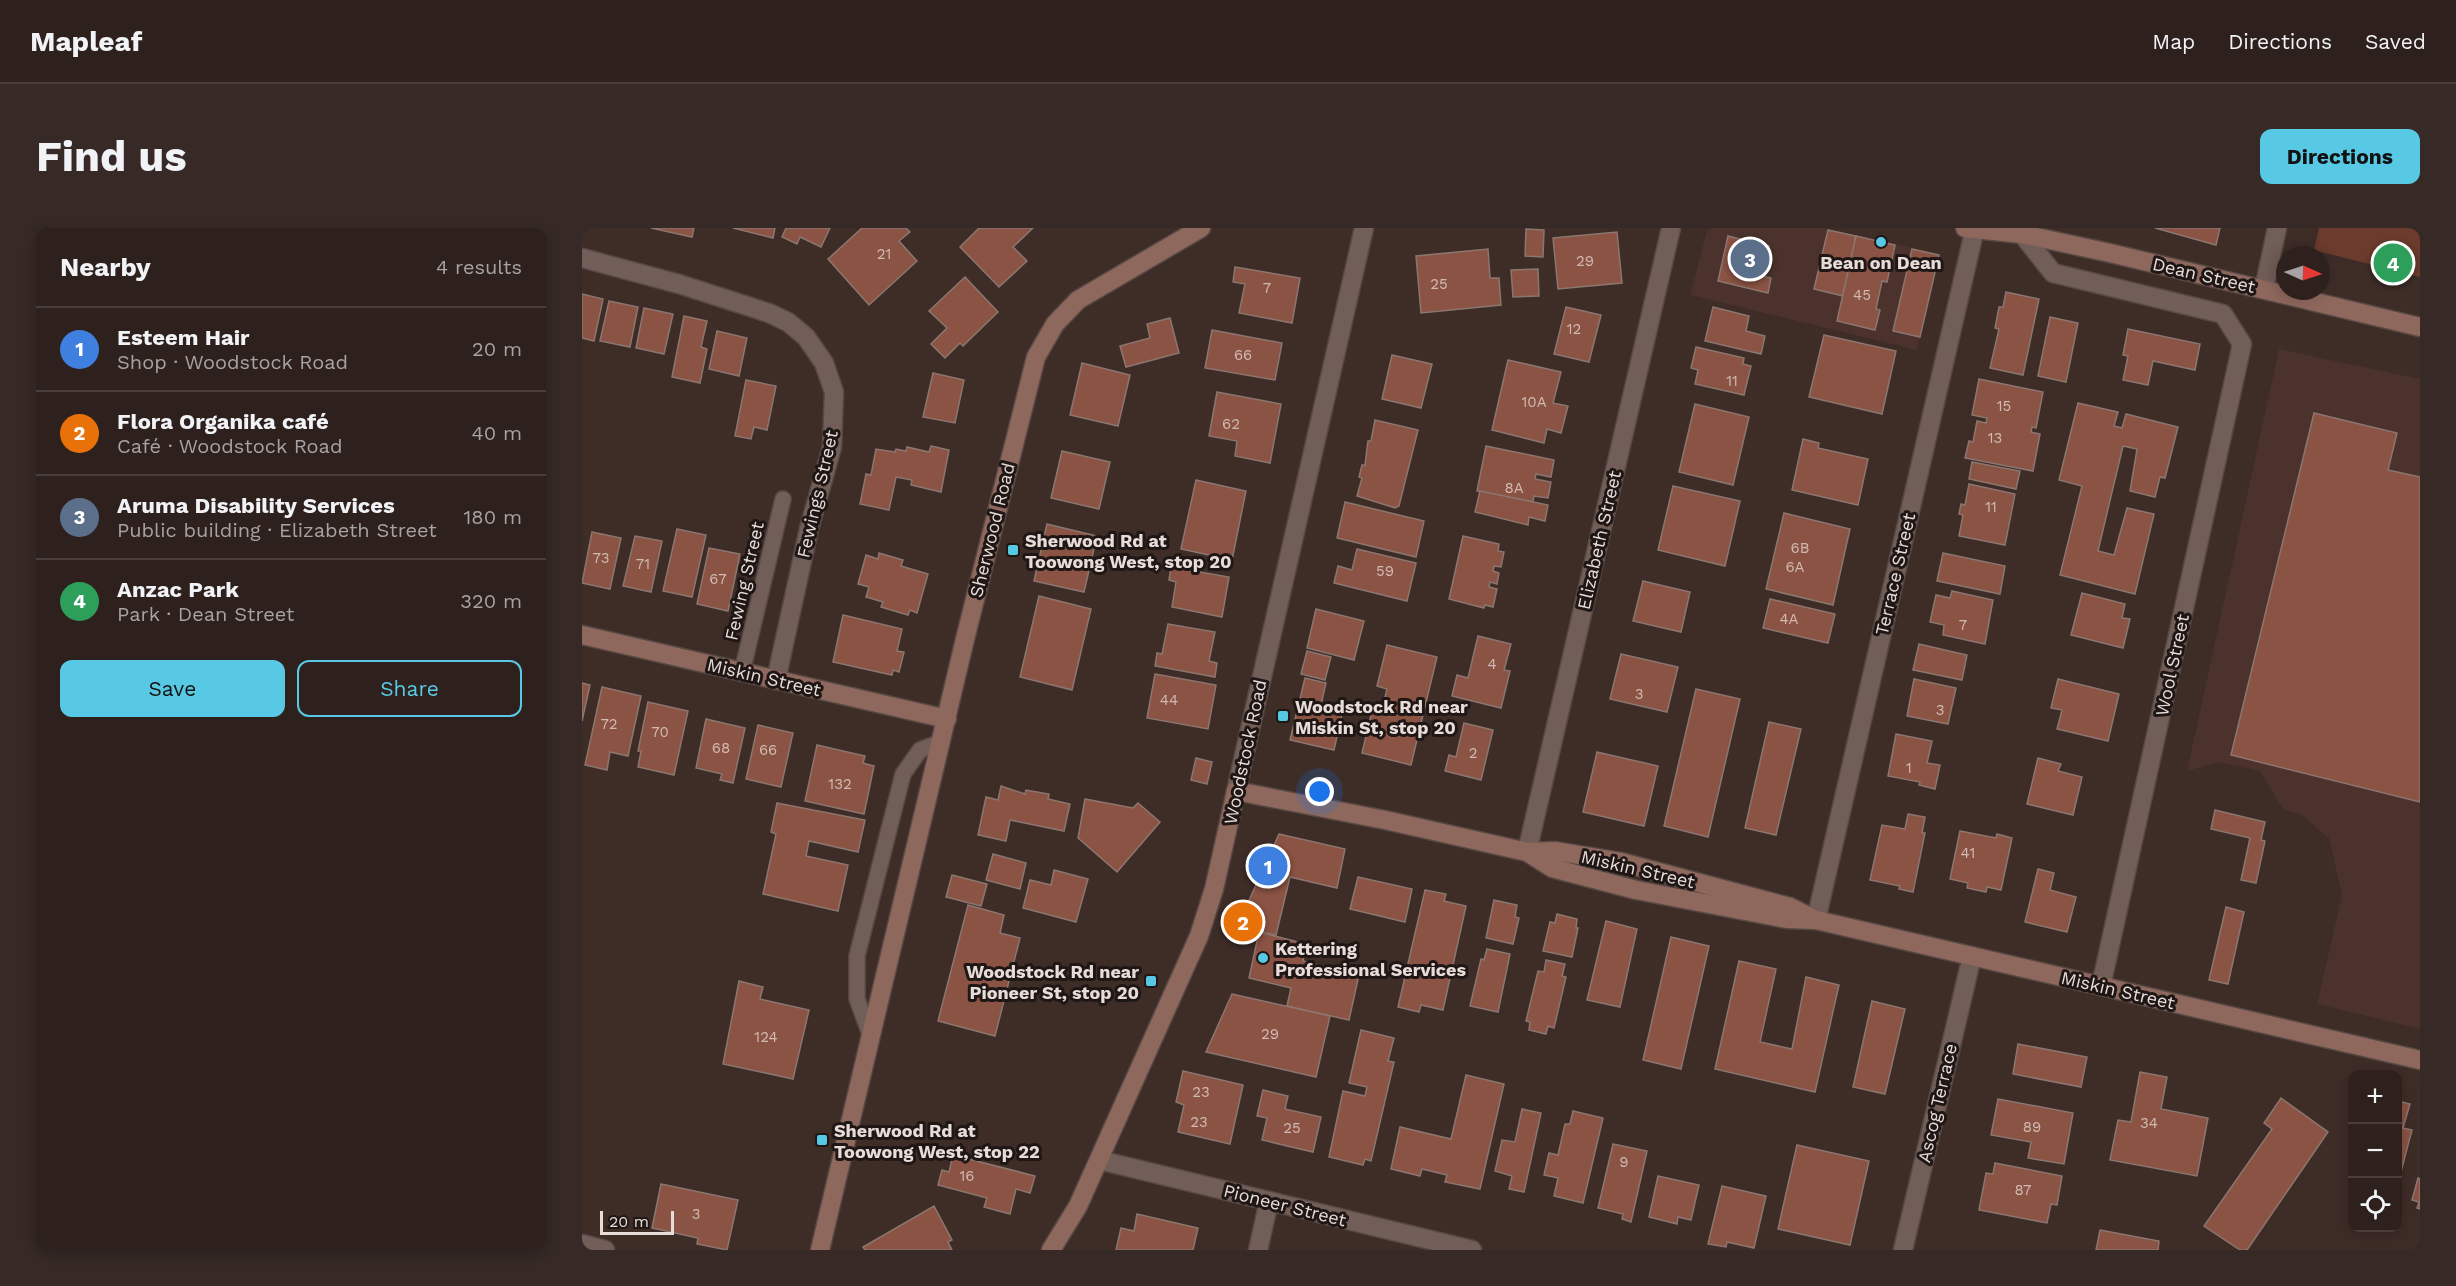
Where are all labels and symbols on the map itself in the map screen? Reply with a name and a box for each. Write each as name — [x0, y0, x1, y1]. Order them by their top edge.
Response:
marker: Bean on Dean — [1874, 235, 1888, 249]
pin: 3 — [1730, 237, 1770, 282]
pin: 4 — [2374, 240, 2412, 285]
house number: 21 — [877, 245, 891, 263]
north arrow — [2276, 246, 2330, 300]
house number: 29 — [1576, 252, 1594, 270]
place label: Bean on Dean — [1820, 252, 1942, 273]
street label: Dean Street — [2150, 253, 2258, 297]
house number: 25 — [1430, 275, 1448, 293]
house number: 7 — [1263, 279, 1271, 297]
house number: 45 — [1853, 286, 1871, 304]
house number: 12 — [1567, 320, 1581, 338]
house number: 66 — [1234, 346, 1252, 364]
house number: 11 — [1726, 372, 1738, 390]
house number: 10A — [1521, 393, 1547, 411]
house number: 15 — [1997, 397, 2011, 415]
house number: 62 — [1222, 415, 1240, 433]
street label: Fewings Street — [792, 428, 842, 560]
house number: 13 — [1988, 429, 2002, 447]
street label: Sherwood Road — [965, 460, 1019, 600]
street label: Elizabeth Street — [1573, 468, 1625, 612]
house number: 8A — [1504, 479, 1524, 497]
house number: 11 — [1985, 498, 1997, 516]
street label: Terrace Street — [1871, 510, 1919, 637]
street label: Fewing Street — [720, 519, 768, 642]
place label: Sherwood Rd at Toowong West, stop 20 — [1025, 530, 1232, 572]
house number: 6B — [1791, 539, 1809, 557]
marker: Sherwood Rd at Toowong West, stop 20 — [1006, 543, 1020, 557]
house number: 73 — [592, 549, 610, 567]
house number: 71 — [636, 555, 650, 573]
house number: 6A — [1785, 558, 1805, 576]
house number: 59 — [1376, 562, 1394, 580]
house number: 67 — [709, 570, 727, 588]
house number: 4A — [1779, 610, 1799, 628]
street label: Wool Street — [2151, 612, 2193, 718]
house number: 7 — [1959, 616, 1967, 634]
street label: Miskin Street — [705, 654, 823, 700]
house number: 4 — [1487, 655, 1497, 673]
street label: Woodstock Road — [1219, 678, 1271, 826]
house number: 3 — [1635, 685, 1643, 703]
house number: 44 — [1160, 691, 1178, 709]
place label: Woodstock Rd near Miskin St, stop 20 — [1295, 696, 1468, 738]
house number: 3 — [1936, 701, 1944, 719]
marker: Woodstock Rd near Miskin St, stop 20 — [1276, 709, 1290, 723]
house number: 72 — [600, 715, 618, 733]
house number: 70 — [651, 723, 669, 741]
house number: 68 — [712, 739, 730, 757]
house number: 66 — [759, 741, 777, 759]
house number: 2 — [1469, 744, 1477, 762]
house number: 1 — [1906, 759, 1912, 777]
house number: 132 — [828, 775, 852, 793]
your location — [1305, 777, 1334, 806]
pin: 1 — [1248, 844, 1288, 888]
house number: 41 — [1961, 844, 1975, 862]
street label: Miskin Street — [1579, 846, 1697, 892]
pin: 2 — [1224, 900, 1262, 944]
place label: Kettering Professional Services — [1275, 938, 1466, 980]
marker: Kettering Professional Services — [1256, 951, 1270, 965]
place label: Woodstock Rd near Pioneer St, stop 20 — [966, 961, 1139, 1003]
street label: Miskin Street — [2059, 967, 2177, 1013]
marker: Woodstock Rd near Pioneer St, stop 20 — [1144, 974, 1158, 988]
house number: 29 — [1261, 1025, 1279, 1043]
house number: 124 — [754, 1028, 778, 1046]
street label: Ascog Terrace — [1913, 1041, 1961, 1165]
house number: 23 — [1192, 1083, 1210, 1101]
house number: 23 — [1190, 1113, 1208, 1131]
house number: 34 — [2140, 1114, 2158, 1132]
house number: 89 — [2023, 1118, 2041, 1136]
house number: 25 — [1283, 1119, 1301, 1137]
place label: Sherwood Rd at Toowong West, stop 22 — [834, 1120, 1040, 1162]
marker: Sherwood Rd at Toowong West, stop 22 — [815, 1133, 829, 1147]
house number: 9 — [1619, 1153, 1629, 1171]
house number: 16 — [960, 1167, 974, 1185]
street label: Pioneer Street — [1221, 1180, 1349, 1231]
house number: 87 — [2014, 1181, 2032, 1199]
house number: 3 — [692, 1205, 700, 1223]
scale bar — [600, 1208, 674, 1236]

